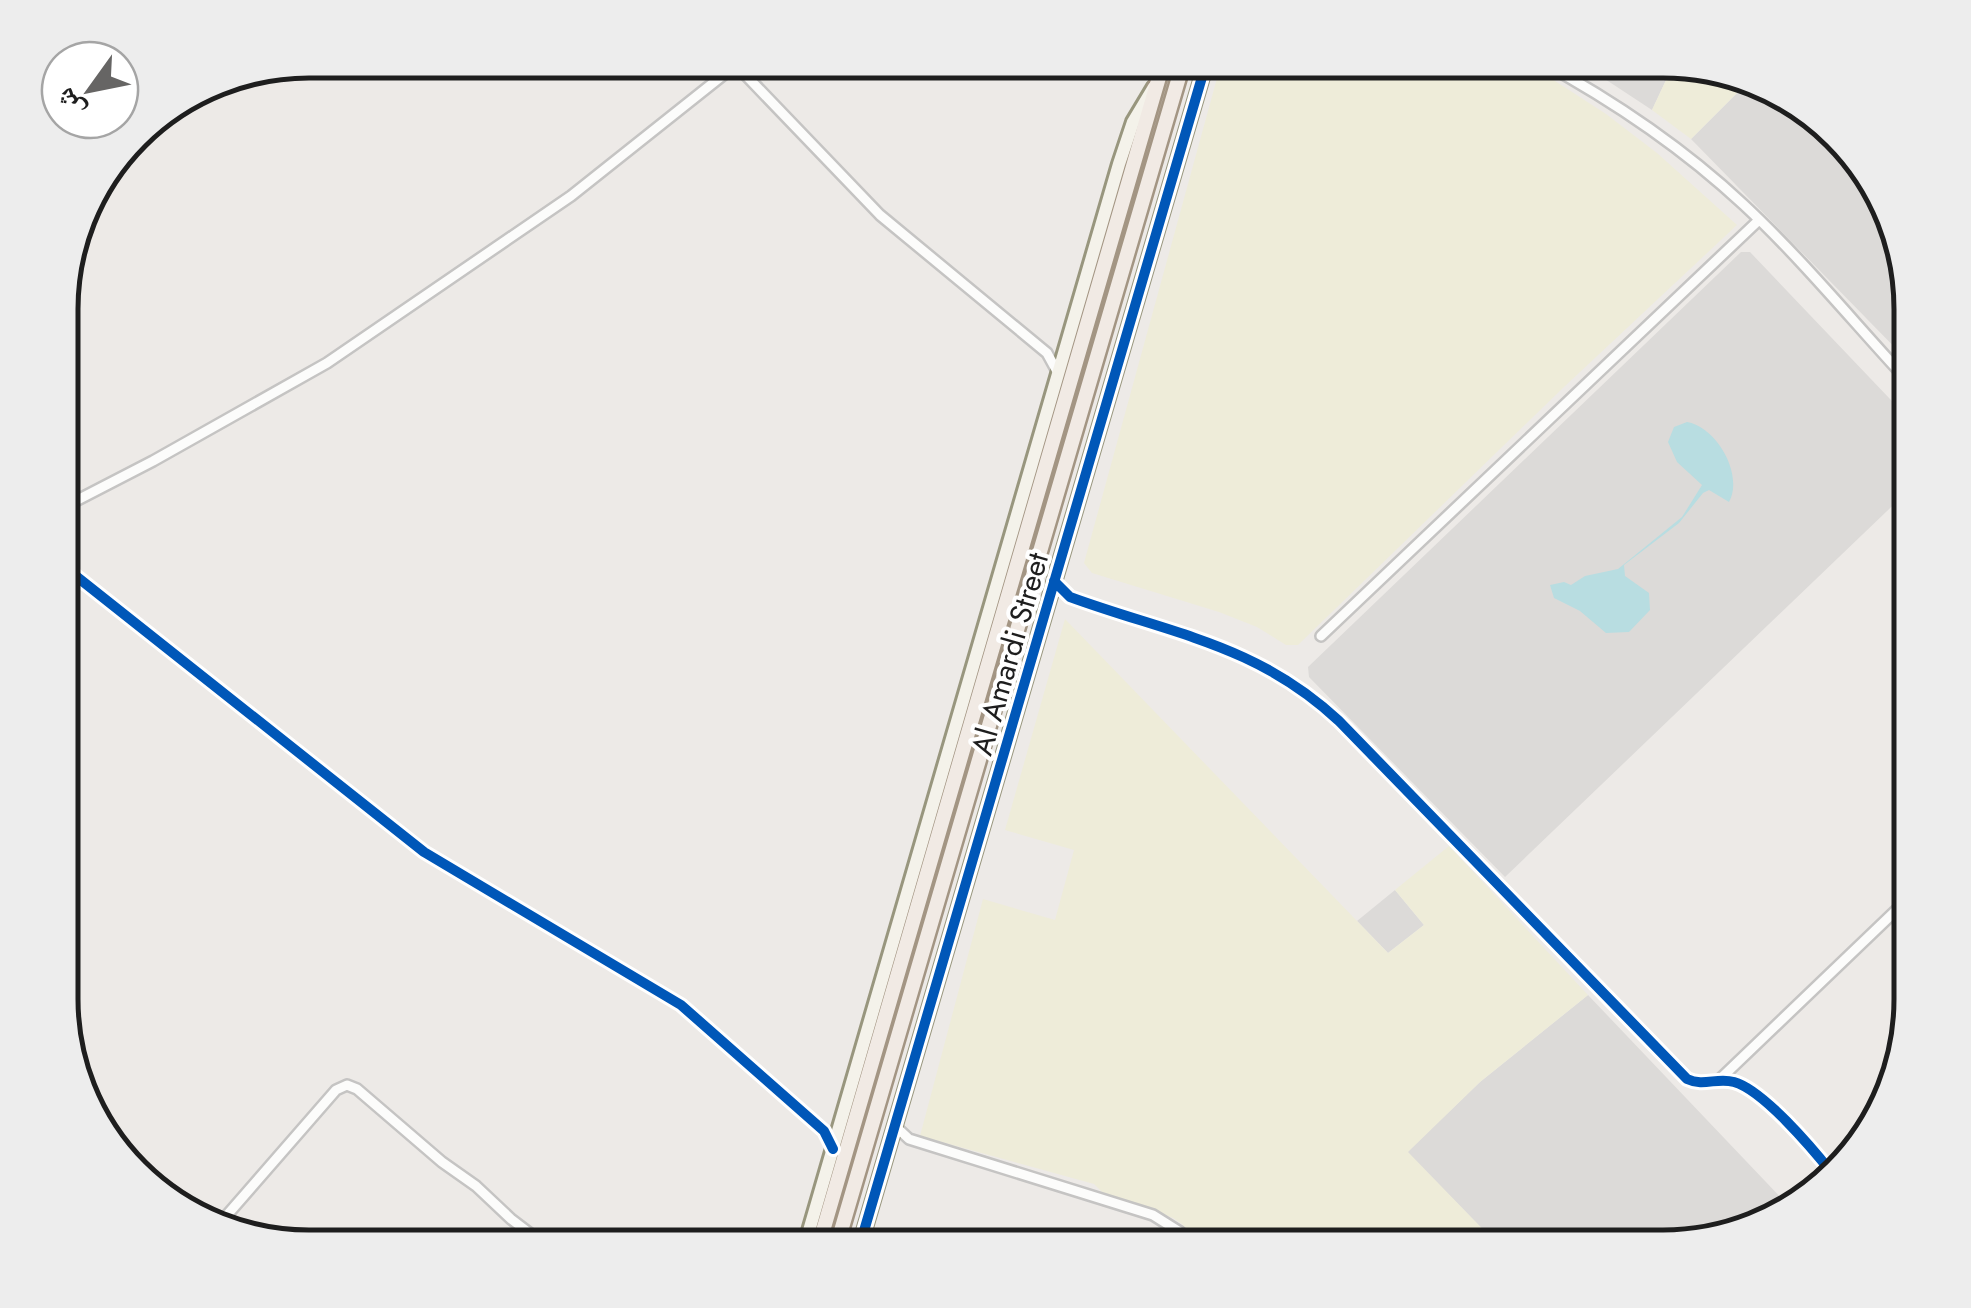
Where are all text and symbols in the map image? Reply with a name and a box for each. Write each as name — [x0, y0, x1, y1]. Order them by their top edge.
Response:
north arrow — [40, 40, 140, 140]
text: ش — [44, 80, 95, 127]
street label: Al Amardi Street — [960, 547, 1059, 760]

